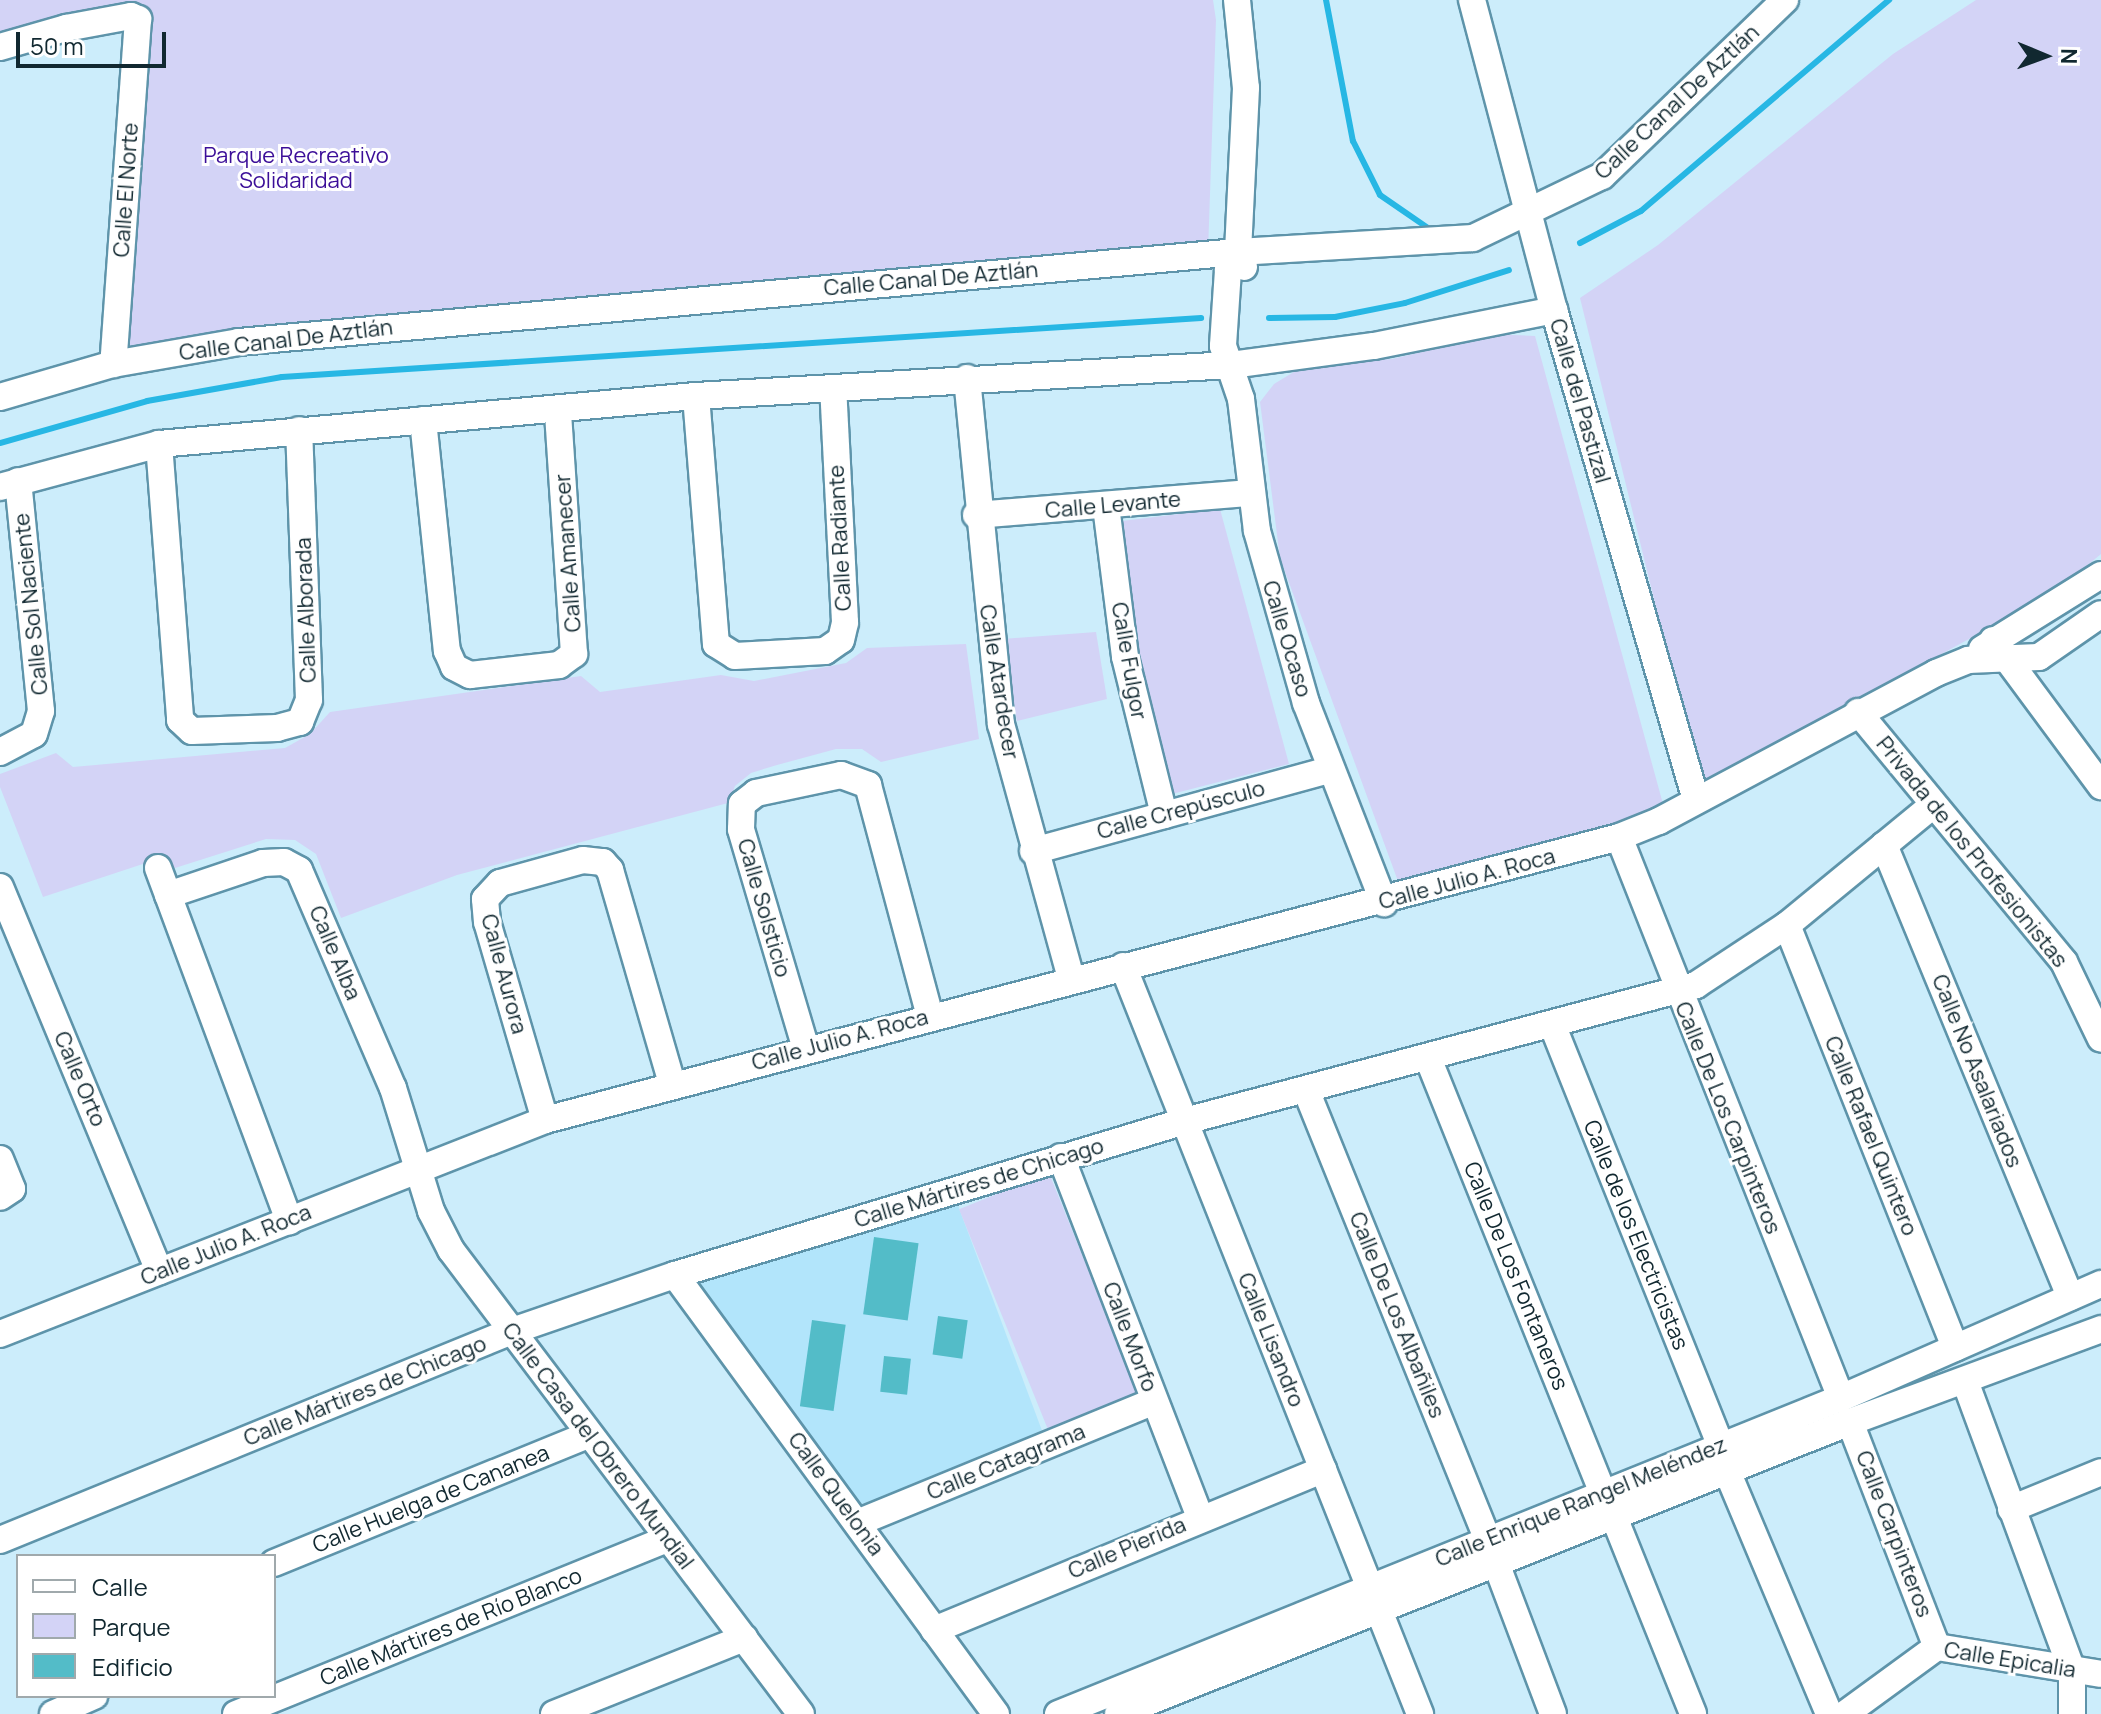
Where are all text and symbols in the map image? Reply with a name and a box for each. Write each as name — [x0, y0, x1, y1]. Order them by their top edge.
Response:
scale bar — [20, 16, 170, 66]
north arrow — [2005, 16, 2085, 96]
street label: Calle Canal De Aztlán — [1589, 19, 1765, 185]
text: 50 m — [30, 29, 84, 62]
text: N — [2054, 48, 2084, 65]
street label: Calle El Norte — [108, 122, 144, 258]
park label: Parque Recreativo Solidaridad — [203, 142, 389, 194]
street label: Calle Canal De Aztlán — [823, 256, 1039, 302]
street label: Calle Canal De Aztlán — [178, 314, 394, 366]
street label: Calle del Pastizal — [1544, 316, 1616, 486]
street label: Calle Radiante — [823, 464, 857, 612]
street label: Calle Amanecer — [549, 473, 587, 633]
street label: Calle Levante — [1044, 486, 1182, 524]
street label: Calle Sol Naciente — [8, 512, 54, 696]
street label: Calle Alborada — [290, 537, 322, 683]
street label: Calle Ocaso — [1257, 578, 1317, 700]
street label: Calle Fulgor — [1106, 600, 1152, 722]
street label: Calle Atardecer — [974, 603, 1024, 761]
street label: Privada de los Profesionistas — [1871, 731, 2073, 973]
street label: Calle Crepúsculo — [1094, 775, 1268, 845]
street label: Calle Solsticio — [732, 836, 796, 980]
street label: Calle Julio A. Roca — [1376, 843, 1558, 915]
street label: Calle Alba — [303, 902, 367, 1004]
street label: Calle Aurora — [475, 911, 533, 1037]
street label: Calle No Asalariados — [1926, 971, 2028, 1171]
street label: Calle De Los Carpinteros — [1669, 998, 1787, 1238]
street label: Calle Julio A. Roca — [749, 1004, 931, 1076]
street label: Calle Orto — [48, 1027, 112, 1131]
street label: Calle Rafael Quintero — [1819, 1032, 1923, 1240]
street label: Calle de los Electricistas — [1578, 1116, 1694, 1354]
street label: Calle Mártires de Chicago — [851, 1132, 1107, 1234]
street label: Calle De Los Fontaneros — [1458, 1158, 1574, 1394]
street label: Calle Julio A. Roca — [137, 1199, 315, 1291]
street label: Calle De Los Albañiles — [1344, 1208, 1450, 1422]
street label: Calle Lisandro — [1232, 1269, 1310, 1411]
street label: Calle Morfo — [1097, 1278, 1163, 1396]
street label: Calle Casa del Obrero Mundial — [497, 1318, 699, 1574]
street label: Calle Mártires de Chicago — [240, 1330, 490, 1452]
street label: Calle Catagrama — [923, 1418, 1089, 1506]
street label: Calle Quelonia — [782, 1427, 890, 1561]
street label: Calle Enrique Rangel Meléndez — [1432, 1431, 1730, 1573]
street label: Calle Huelga de Cananea — [309, 1439, 553, 1559]
street label: Calle Carpinteros — [1850, 1447, 1938, 1621]
street label: Calle Pierida — [1064, 1511, 1190, 1585]
legend — [16, 1554, 276, 1698]
street label: Calle Mártires de Río Blanco — [316, 1562, 586, 1692]
text: Calle — [92, 1570, 148, 1603]
text: Parque — [92, 1610, 170, 1643]
street label: Calle Epicalia — [1942, 1637, 2078, 1683]
text: Edificio — [92, 1650, 173, 1683]

